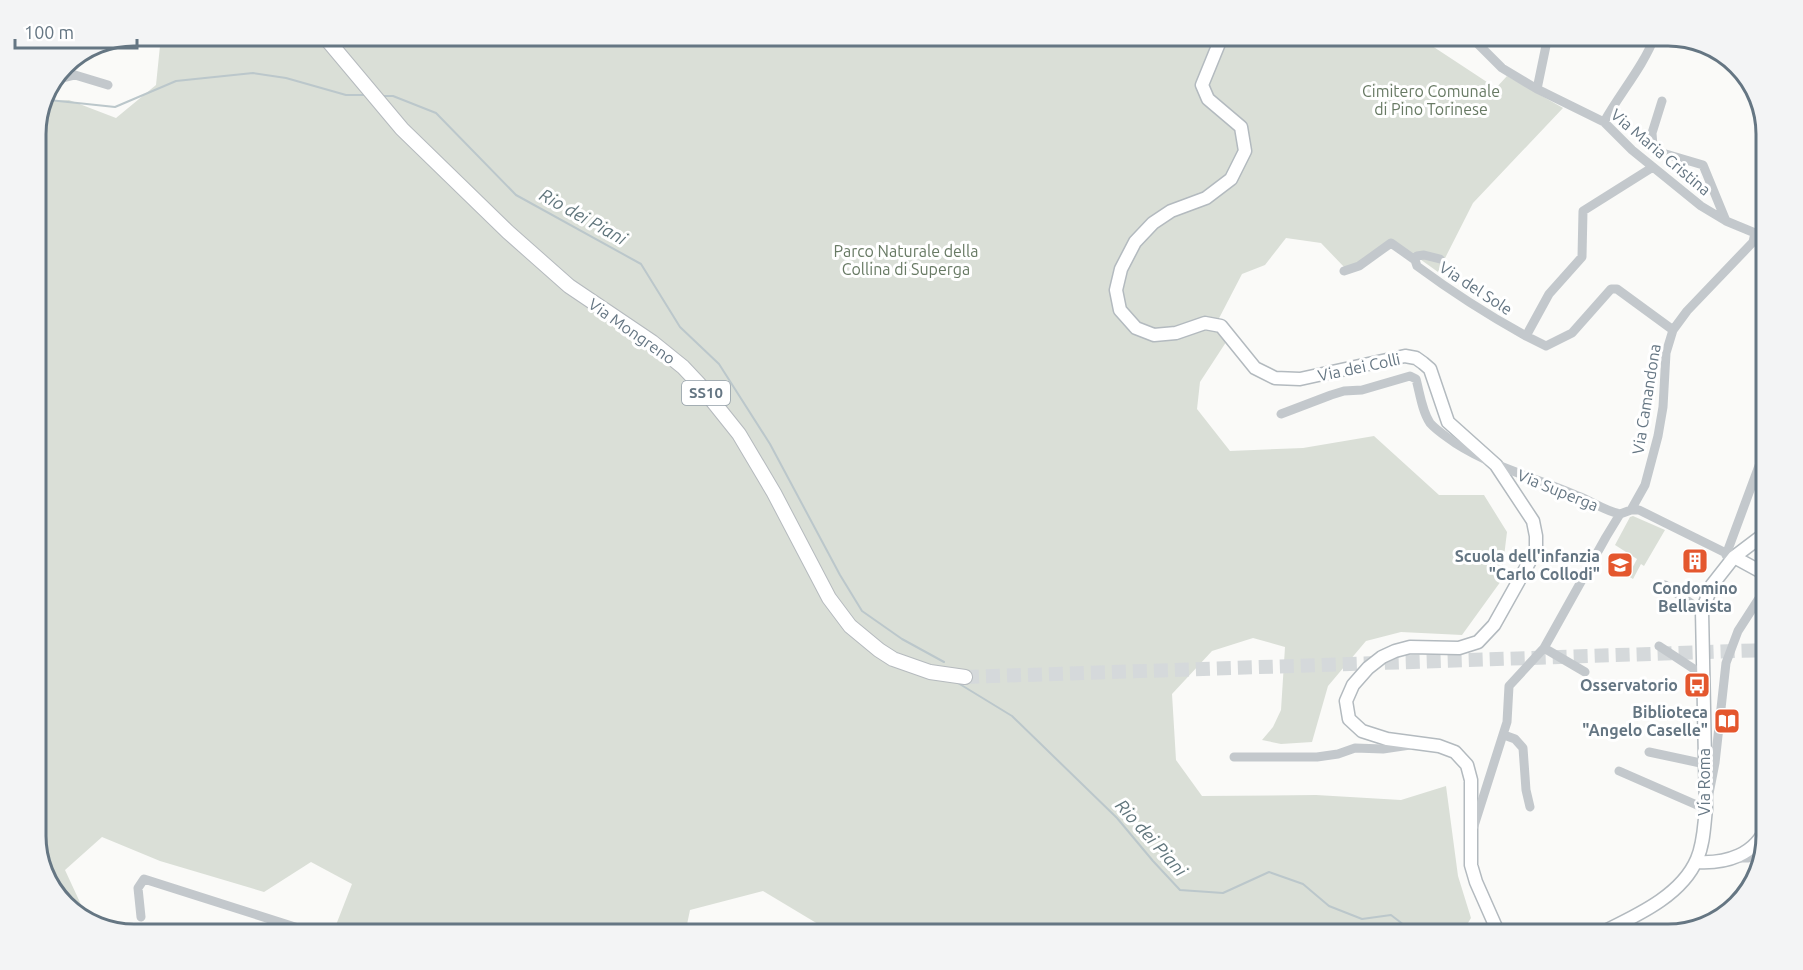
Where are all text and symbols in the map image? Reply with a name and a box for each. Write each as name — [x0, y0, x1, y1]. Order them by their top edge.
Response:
scale bar — [15, 12, 136, 50]
text: 100 m — [24, 22, 74, 42]
park label: Cimitero Comunale di Pino Torinese — [1362, 82, 1500, 118]
street label: Via Maria Cristina — [1607, 105, 1715, 199]
water label: Rio dei Piani — [536, 184, 631, 248]
park label: Parco Naturale della Collina di Superga — [834, 242, 978, 278]
street label: Via del Sole — [1436, 258, 1516, 318]
street label: Via Mongreno — [585, 295, 679, 367]
street label: Via Camandona — [1628, 342, 1664, 456]
street label: Via dei Colli — [1316, 350, 1402, 384]
road number: SS10 — [682, 381, 730, 405]
street label: Via Superga — [1515, 466, 1601, 514]
building icon: Condomino Bellavista — [1680, 546, 1710, 576]
place label: Scuola dell'infanzia "Carlo Collodi" — [1455, 547, 1600, 583]
school or university icon: Scuola dell'infanzia "Carlo Collodi" — [1605, 550, 1635, 580]
place label: Condomino Bellavista — [1652, 579, 1738, 615]
bus stop icon: Osservatorio — [1682, 670, 1712, 700]
place label: Osservatorio — [1580, 676, 1678, 694]
place label: Biblioteca "Angelo Caselle" — [1582, 703, 1708, 739]
library icon: Biblioteca "Angelo Caselle" — [1712, 706, 1742, 736]
street label: Via Roma — [1695, 748, 1713, 816]
water label: Rio dei Piani — [1112, 795, 1192, 880]

